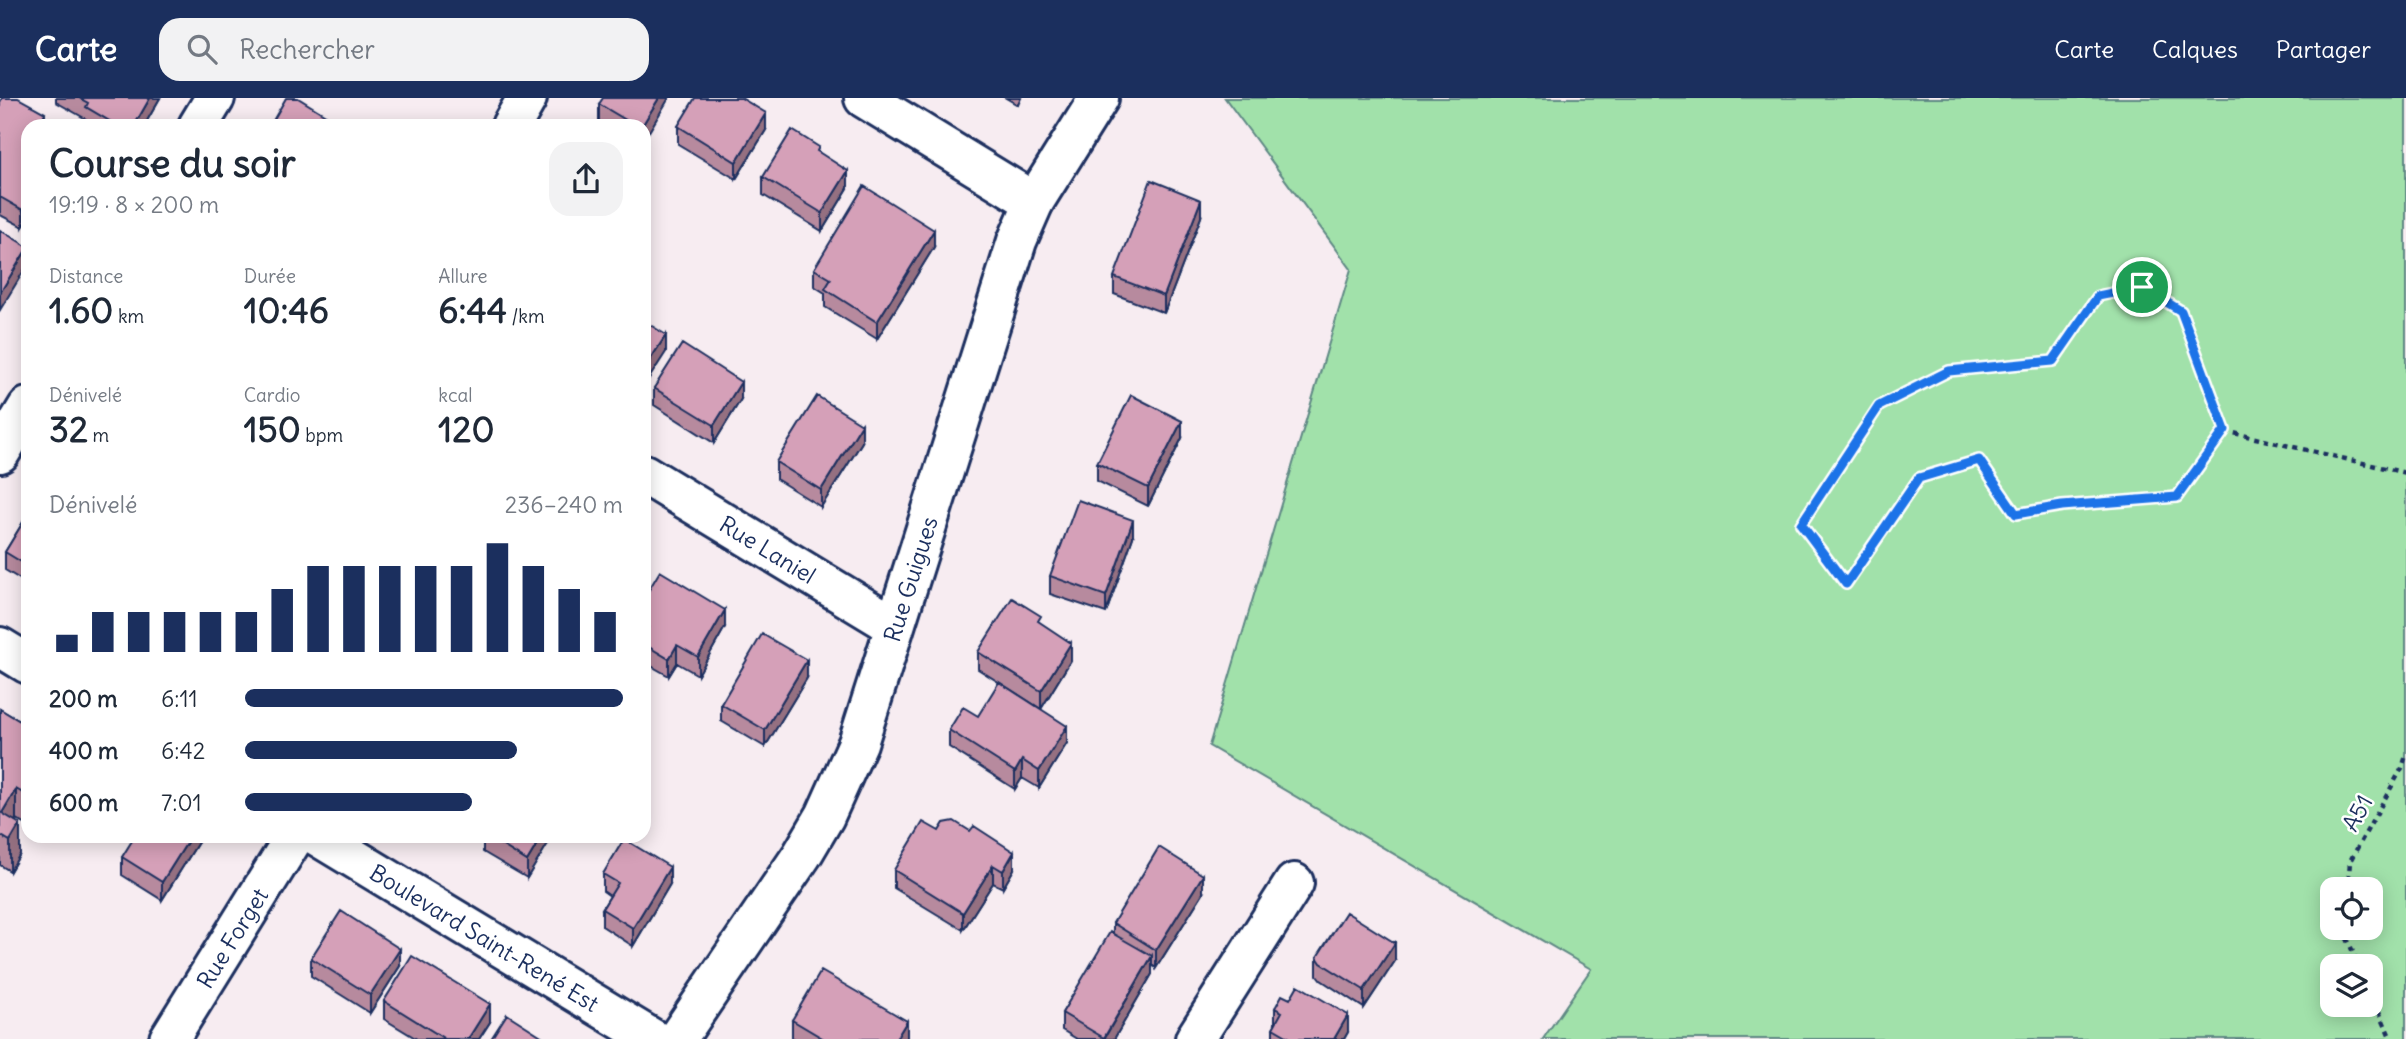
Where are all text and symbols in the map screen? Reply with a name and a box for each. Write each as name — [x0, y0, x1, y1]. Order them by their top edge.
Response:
search box — [159, 18, 649, 81]
text: Carte — [35, 28, 117, 70]
icon: search — [183, 30, 221, 68]
text: Rechercher — [239, 33, 375, 66]
text: Carte — [2054, 34, 2114, 64]
text: Calques — [2152, 34, 2238, 64]
text: Partager — [2276, 34, 2371, 64]
text: Course du soir — [49, 140, 296, 187]
button: share — [549, 142, 623, 216]
text: 19:19 · 8 × 200 m — [49, 190, 219, 219]
pin — [2112, 257, 2172, 317]
text: Distance — [49, 264, 123, 288]
text: Durée — [244, 264, 296, 288]
text: Allure — [438, 264, 488, 288]
icon: arrive — [2123, 268, 2161, 306]
text: 1.60 — [49, 288, 113, 332]
text: 10:46 — [244, 288, 329, 332]
text: 6:44 — [438, 288, 507, 332]
text: km — [113, 304, 144, 328]
text: /km — [507, 304, 545, 328]
text: Dénivelé — [49, 383, 122, 407]
text: Cardio — [244, 383, 301, 407]
text: kcal — [438, 383, 473, 407]
text: 32 — [49, 407, 88, 451]
text: 150 — [244, 407, 301, 451]
text: 120 — [438, 407, 494, 451]
text: m — [88, 423, 109, 447]
text: bpm — [301, 423, 343, 447]
text: Dénivelé — [49, 490, 137, 519]
text: 236–240 m — [505, 490, 623, 519]
street label: Rue Laniel — [715, 509, 821, 589]
street label: Rue Guigues — [877, 513, 943, 645]
text: 200 m — [49, 684, 118, 713]
text: 6:11 — [161, 684, 198, 713]
text: 400 m — [49, 736, 118, 765]
text: 6:42 — [161, 736, 205, 765]
text: 600 m — [49, 788, 118, 817]
text: 7:01 — [161, 788, 202, 817]
street label: A51 — [2335, 790, 2379, 836]
street label: Boulevard Saint-René Est — [365, 857, 605, 1018]
map controls — [2320, 877, 2383, 1017]
button: locate — [2320, 877, 2383, 940]
street label: Rue Forget — [190, 882, 274, 993]
button: layers — [2320, 954, 2383, 1017]

